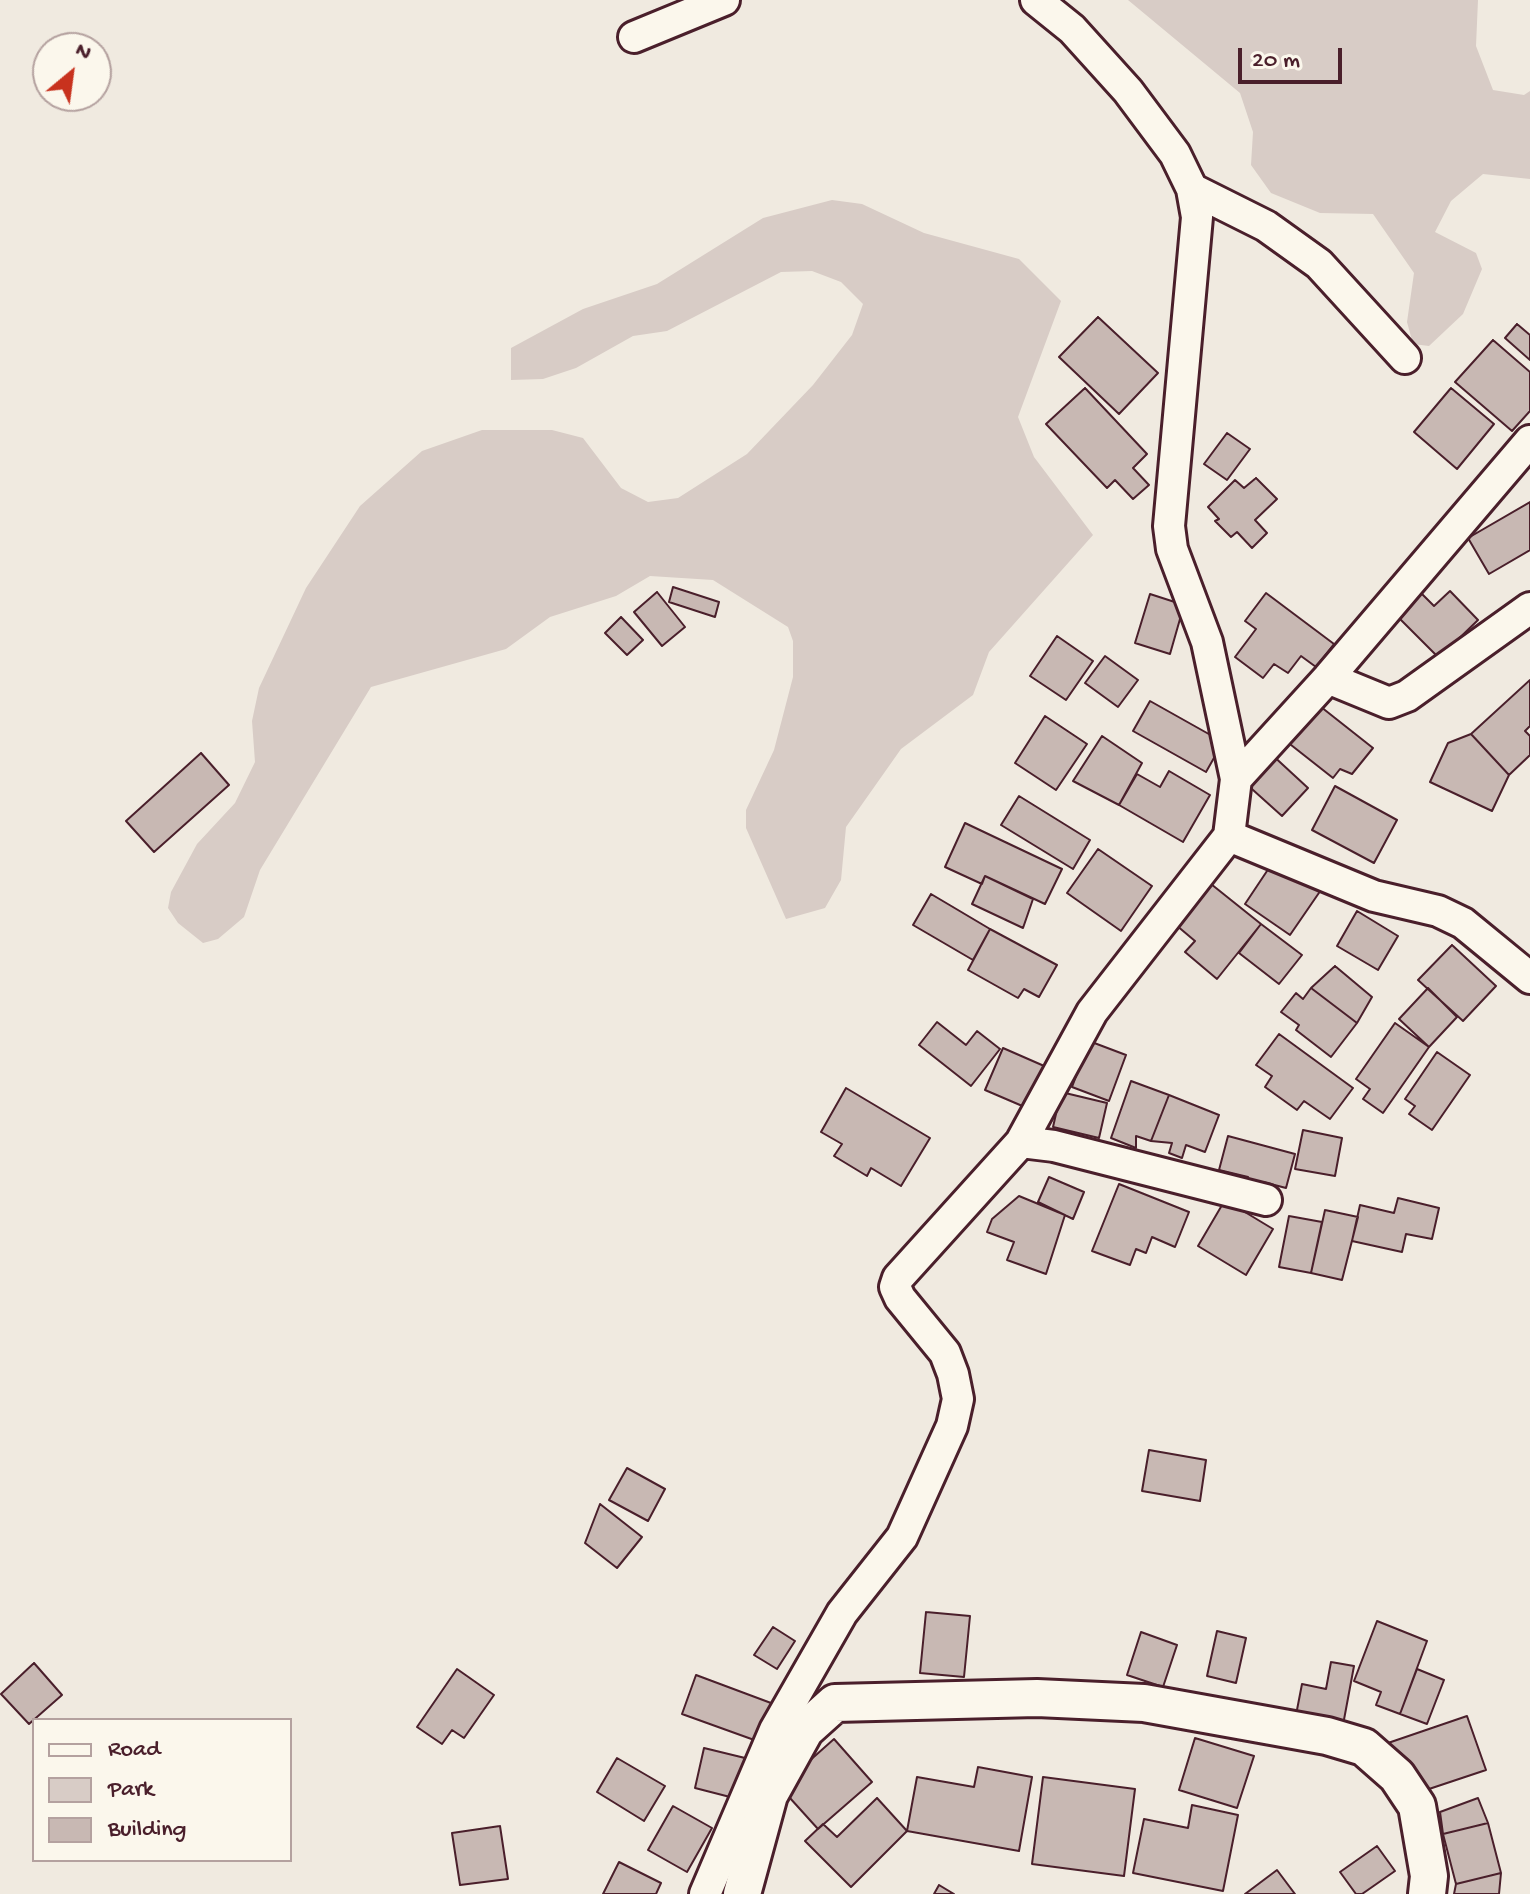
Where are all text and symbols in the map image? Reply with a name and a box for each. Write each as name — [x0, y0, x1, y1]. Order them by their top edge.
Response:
north arrow — [32, 32, 112, 112]
scale bar — [1242, 32, 1346, 82]
text: N — [70, 38, 95, 68]
text: 20 m — [1252, 47, 1300, 76]
legend — [32, 1718, 292, 1862]
text: Road — [108, 1736, 160, 1765]
text: Park — [108, 1776, 154, 1805]
text: Building — [108, 1816, 186, 1845]

